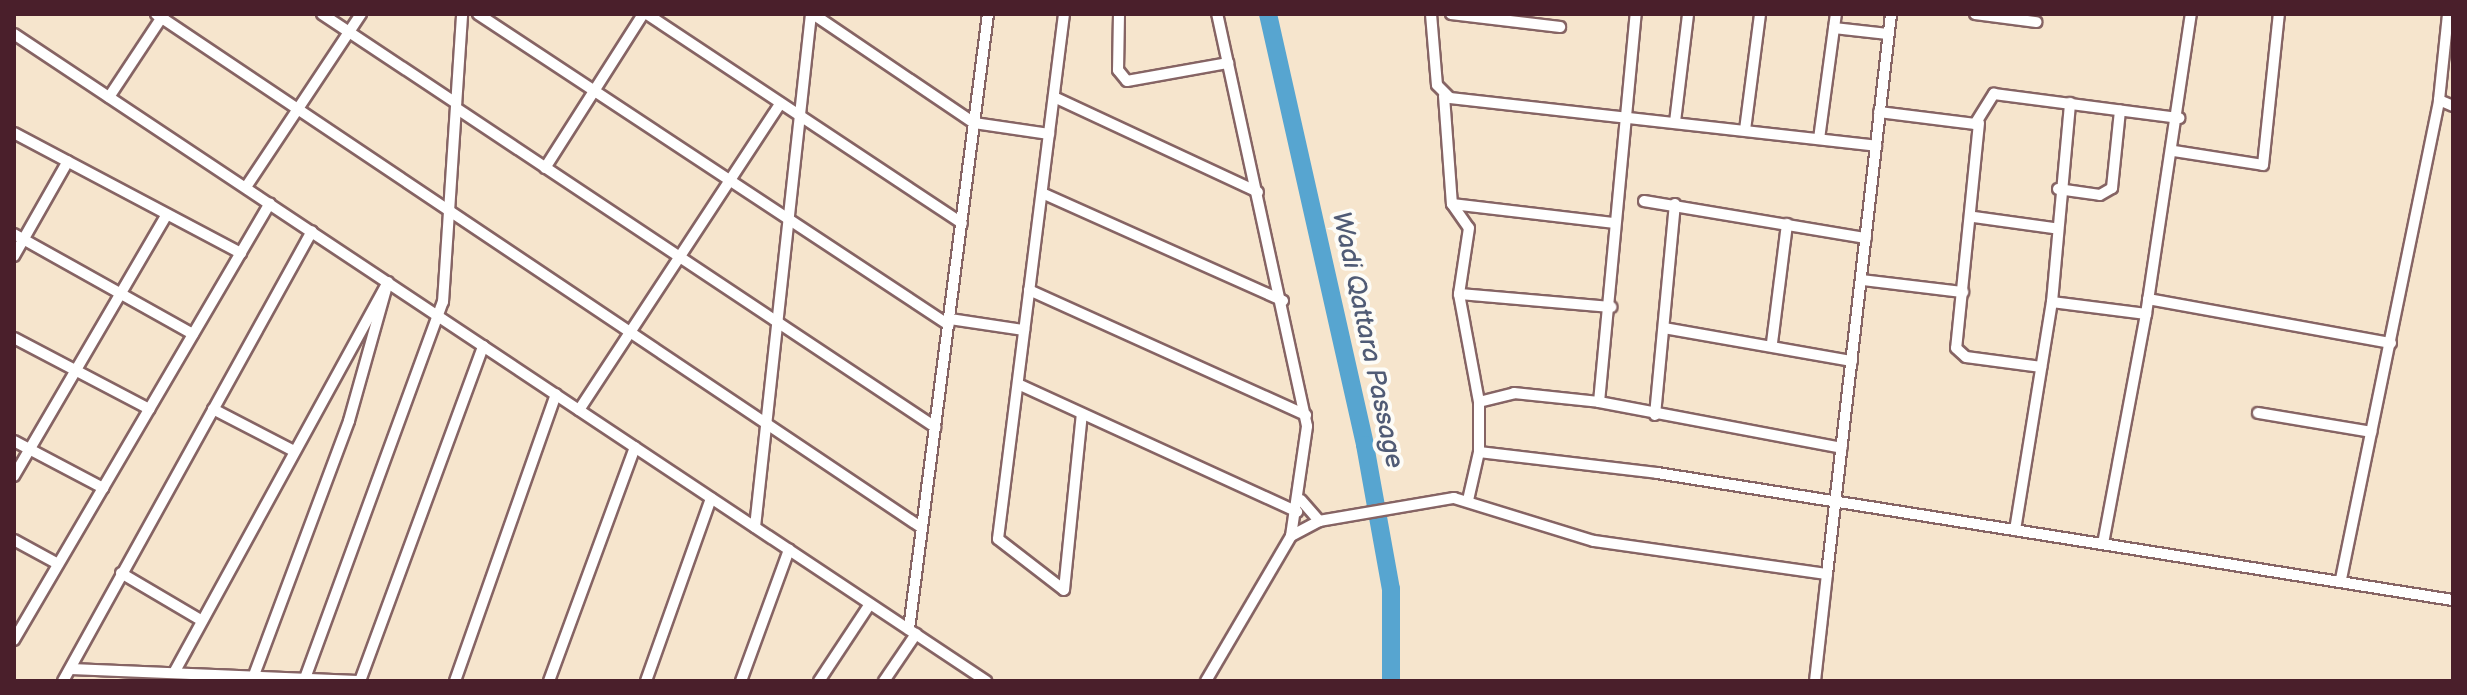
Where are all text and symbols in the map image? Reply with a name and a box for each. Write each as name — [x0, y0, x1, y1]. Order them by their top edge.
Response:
water label: Wadi Qattara Passage — [1325, 209, 1409, 471]

